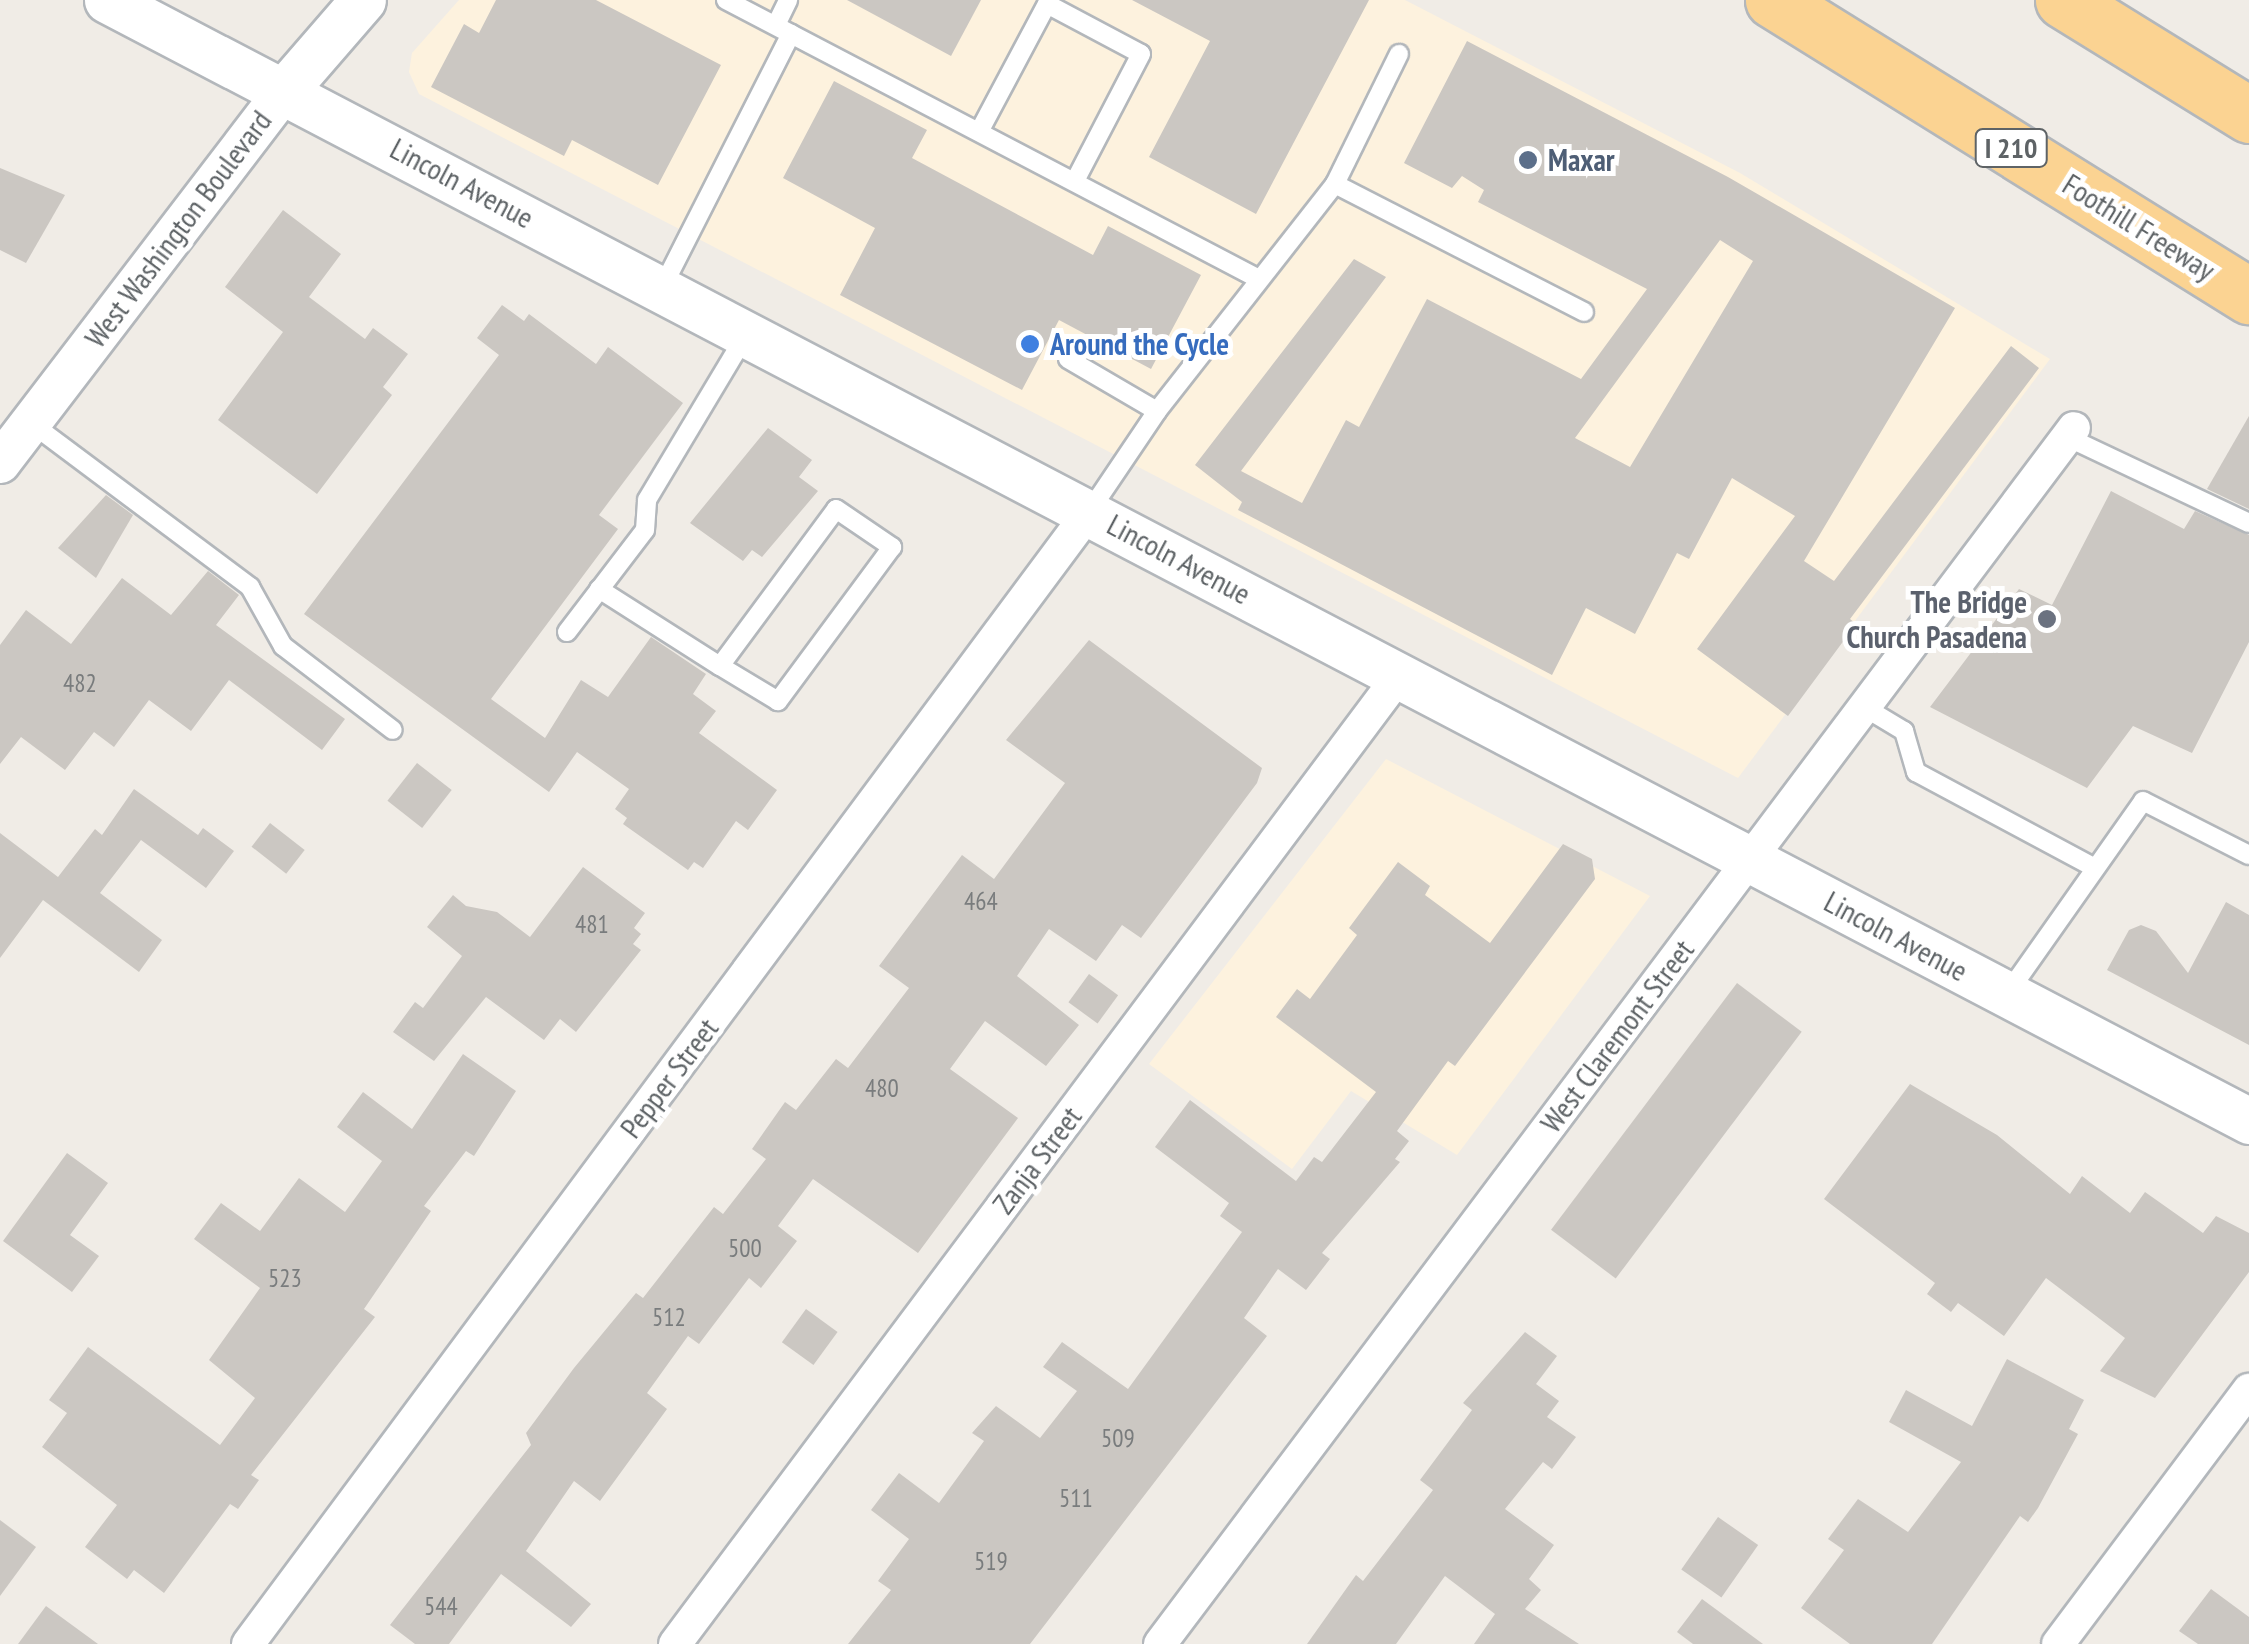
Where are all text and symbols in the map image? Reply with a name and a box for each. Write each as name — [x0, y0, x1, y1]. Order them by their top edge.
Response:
street label: West Washington Boulevard — [77, 103, 279, 355]
road number: I 210 — [1974, 125, 2048, 171]
street label: Lincoln Avenue — [384, 130, 540, 236]
place label: Maxar — [1548, 142, 1615, 178]
marker: Maxar — [1517, 149, 1539, 171]
street label: Foothill Freeway — [2056, 166, 2222, 288]
place label: Around the Cycle — [1050, 326, 1230, 362]
marker: Around the Cycle — [1019, 333, 1041, 355]
street label: Lincoln Avenue — [1101, 506, 1257, 612]
place label: The Bridge Church Pasadena — [1847, 584, 2027, 654]
marker: The Bridge Church Pasadena — [2036, 608, 2058, 630]
house number: 482 — [63, 668, 97, 698]
street label: Lincoln Avenue — [1818, 883, 1974, 989]
house number: 464 — [964, 886, 998, 916]
house number: 481 — [575, 909, 609, 939]
street label: West Claremont Street — [1533, 933, 1701, 1139]
street label: Pepper Street — [612, 1011, 726, 1145]
house number: 480 — [865, 1073, 899, 1103]
street label: Zanja Street — [985, 1099, 1089, 1221]
house number: 500 — [728, 1233, 762, 1263]
house number: 523 — [268, 1263, 302, 1293]
house number: 512 — [652, 1302, 686, 1332]
house number: 509 — [1101, 1423, 1135, 1453]
house number: 511 — [1059, 1483, 1093, 1513]
house number: 519 — [974, 1546, 1008, 1576]
house number: 544 — [424, 1591, 458, 1621]

